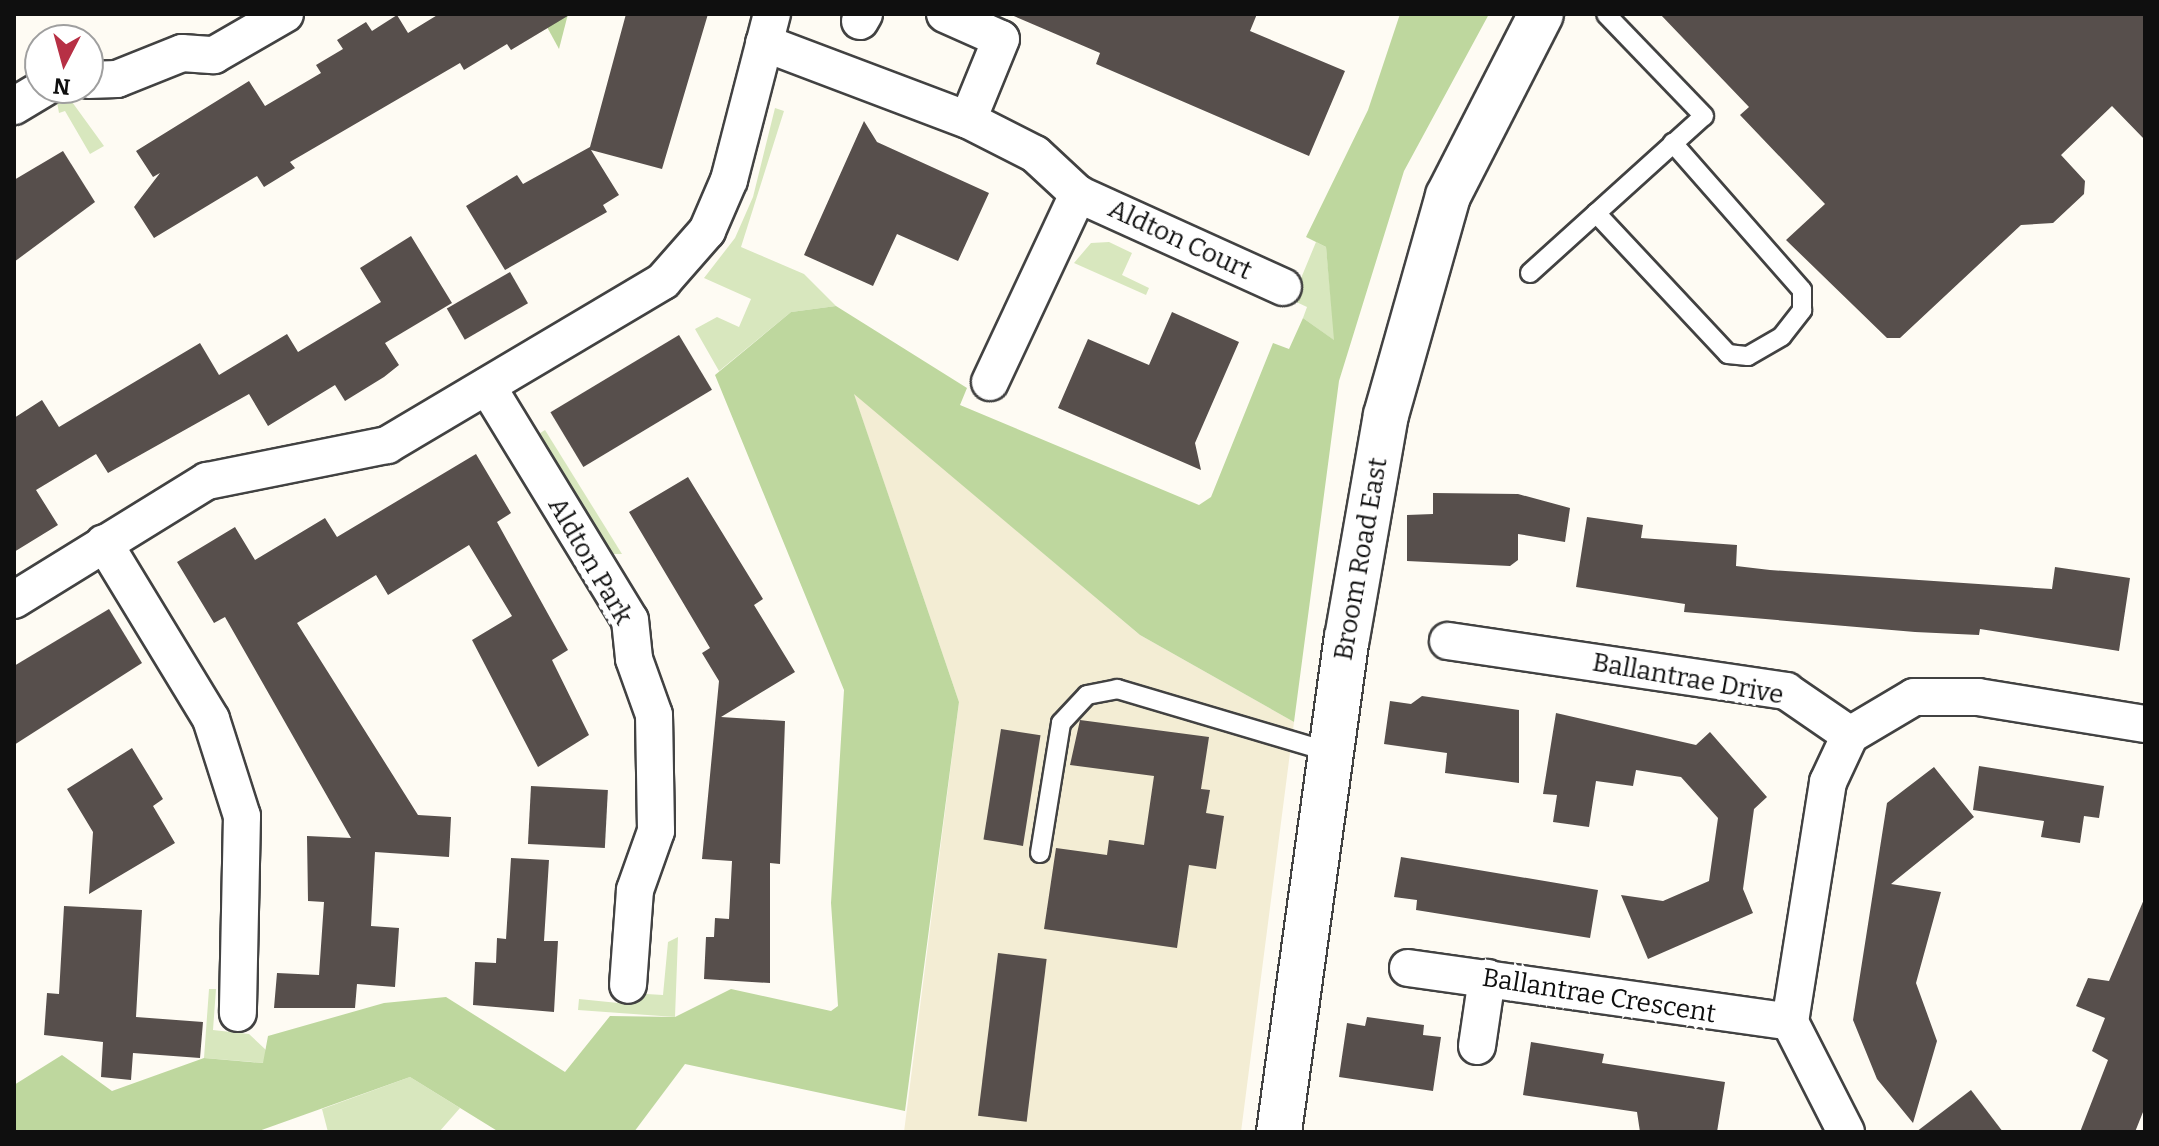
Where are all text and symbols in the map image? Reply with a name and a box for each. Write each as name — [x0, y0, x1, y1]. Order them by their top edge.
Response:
north arrow — [24, 24, 104, 104]
text: N — [52, 72, 72, 101]
street label: Aldton Court — [1103, 193, 1257, 287]
street label: Broom Road East — [1328, 455, 1394, 663]
street label: Aldton Park — [541, 492, 639, 630]
street label: Ballantrae Drive — [1590, 647, 1786, 711]
street label: Ballantrae Crescent — [1480, 962, 1718, 1030]

